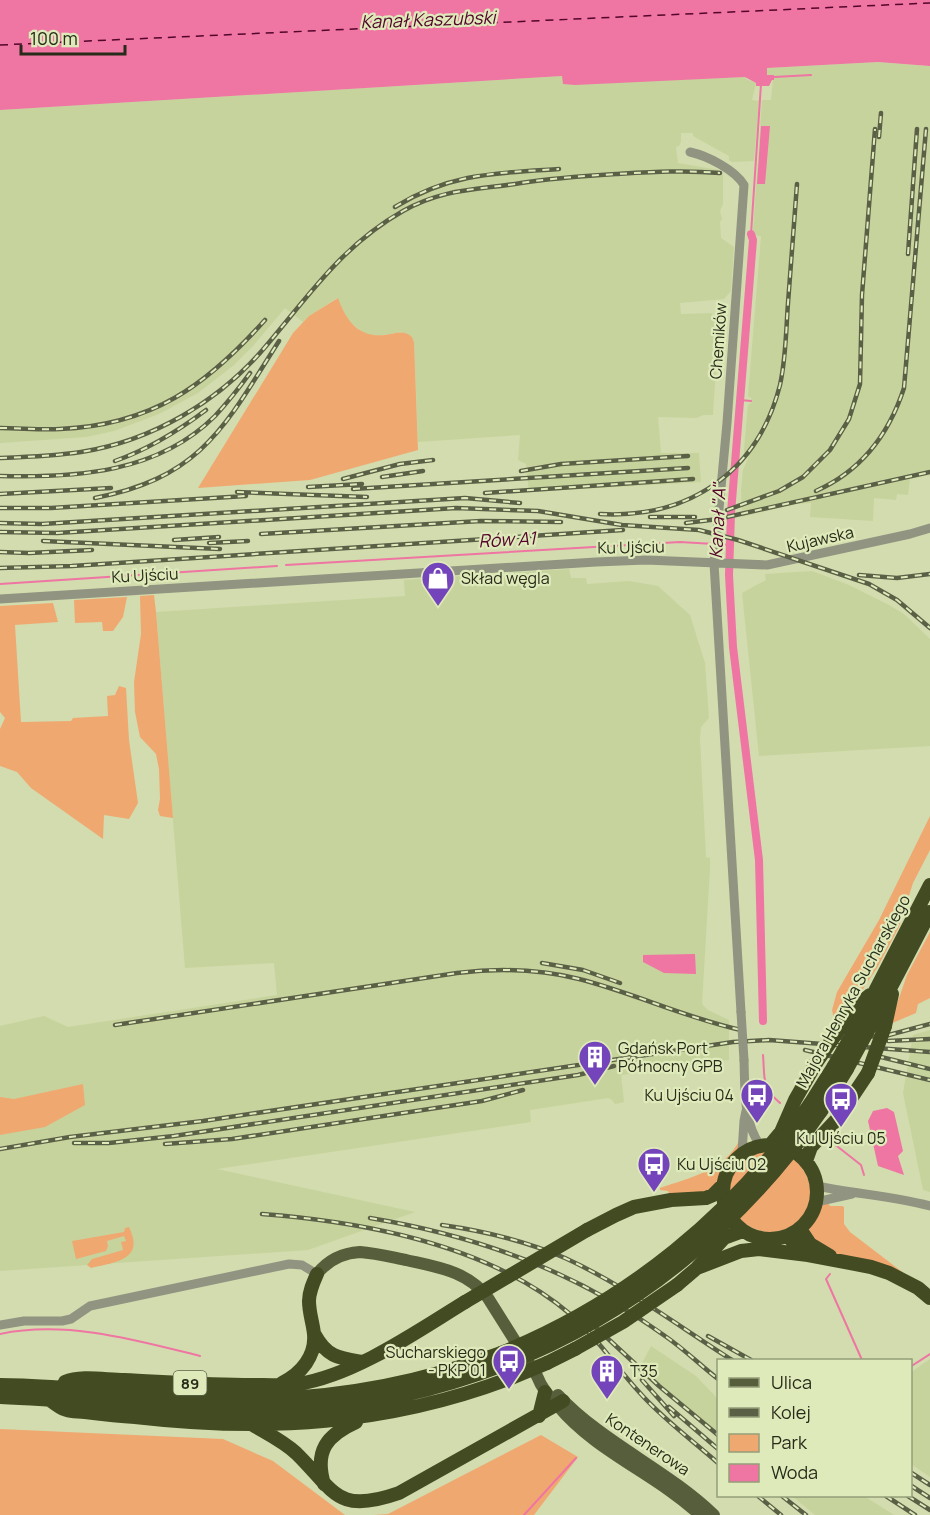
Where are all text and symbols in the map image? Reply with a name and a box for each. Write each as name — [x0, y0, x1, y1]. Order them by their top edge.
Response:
water label: Kanał Kaszubski — [360, 5, 499, 33]
scale bar — [21, 18, 124, 56]
text: 100 m — [30, 26, 78, 50]
street label: Chemików — [704, 302, 732, 380]
water label: Kanał "A" — [703, 481, 731, 559]
street label: Kujawska — [784, 521, 856, 557]
water label: Rów A1 — [478, 525, 538, 552]
street label: Ku Ujściu — [597, 535, 665, 559]
shop icon: Skład węgla — [420, 560, 456, 607]
street label: Ku Ujściu — [111, 562, 179, 588]
place label: Skład węgla — [461, 567, 550, 589]
street label: Majora Henryka Sucharskiego — [791, 891, 915, 1091]
place label: Gdańsk Port Północny GPB — [618, 1037, 723, 1077]
building icon: Gdańsk Port Północny GPB — [577, 1039, 613, 1086]
bus stop icon: Ku Ujściu 04 — [739, 1077, 775, 1124]
bus stop icon: Ku Ujściu 05 — [823, 1081, 859, 1128]
place label: Ku Ujściu 04 — [644, 1084, 734, 1106]
place label: Ku Ujściu 05 — [796, 1127, 886, 1149]
bus stop icon: Ku Ujściu 02 — [636, 1146, 672, 1193]
place label: Ku Ujściu 02 — [677, 1153, 766, 1175]
place label: Sucharskiego - PKP 01 — [386, 1341, 486, 1381]
bus stop icon: Sucharskiego - PKP 01 — [491, 1343, 527, 1390]
building icon: T35 — [589, 1353, 625, 1400]
legend — [717, 1359, 912, 1497]
place label: T35 — [630, 1360, 658, 1382]
text: Ulica — [771, 1370, 812, 1394]
road number: 89 — [174, 1371, 207, 1395]
text: Kolej — [771, 1400, 811, 1424]
street label: Kontenerowa — [602, 1408, 694, 1480]
text: Park — [771, 1430, 808, 1454]
text: Woda — [771, 1460, 818, 1484]

